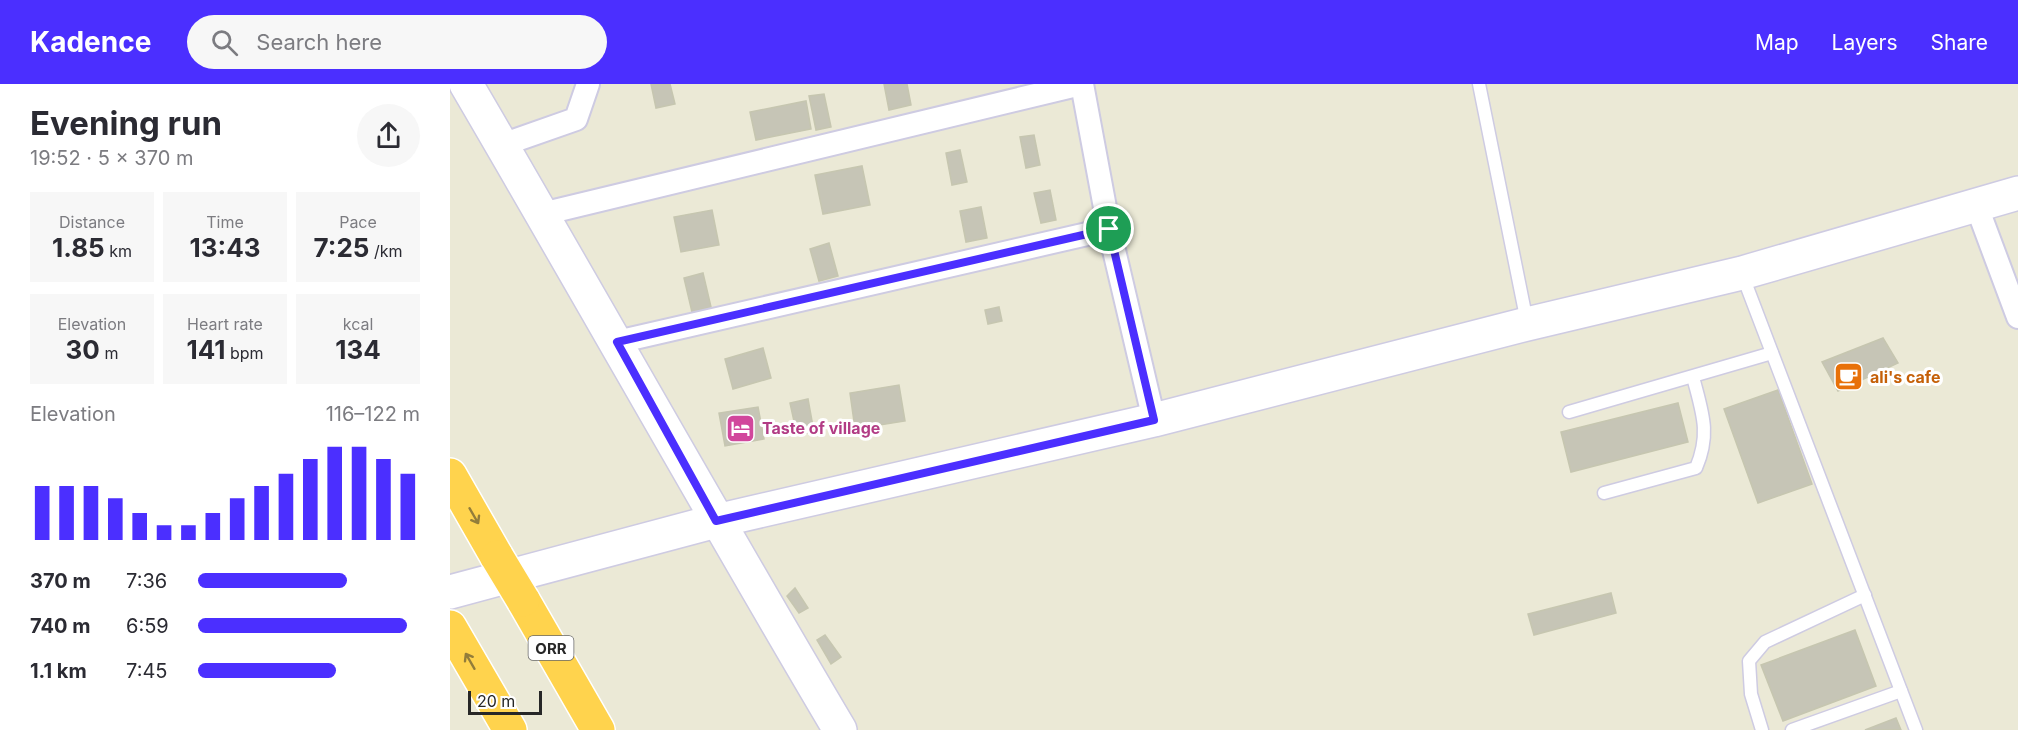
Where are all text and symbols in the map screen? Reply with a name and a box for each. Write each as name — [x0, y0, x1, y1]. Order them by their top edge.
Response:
search box — [187, 15, 607, 69]
text: Kadence — [30, 25, 151, 59]
icon: search — [208, 26, 241, 59]
text: Search here — [256, 29, 382, 55]
text: Map — [1755, 30, 1799, 55]
text: Layers — [1832, 30, 1898, 55]
text: Share — [1931, 30, 1988, 55]
text: Evening run — [30, 103, 222, 143]
button: share — [357, 104, 420, 167]
text: 19:52 · 5 × 370 m — [30, 146, 193, 170]
pin — [1083, 203, 1134, 254]
text: Distance — [59, 212, 125, 232]
text: Time — [206, 212, 244, 232]
text: Pace — [339, 212, 377, 232]
icon: arrive — [1092, 212, 1125, 245]
text: 1.85 — [52, 232, 105, 263]
text: 13:43 — [189, 232, 261, 263]
text: 7:25 — [314, 232, 369, 263]
text: km — [105, 241, 132, 261]
text: /km — [369, 241, 403, 261]
text: Elevation — [58, 314, 126, 334]
text: Heart rate — [187, 314, 263, 334]
text: kcal — [343, 314, 373, 334]
text: 30 — [66, 334, 100, 365]
text: 141 — [186, 334, 225, 365]
text: 134 — [335, 334, 381, 365]
text: m — [100, 343, 118, 363]
text: bpm — [225, 343, 264, 363]
cafe icon: ali's cafe — [1833, 361, 1865, 393]
place label: ali's cafe — [1870, 367, 1940, 387]
text: Elevation — [30, 402, 116, 426]
text: 116–122 m — [326, 402, 420, 426]
hotel icon: Taste of village — [725, 412, 757, 444]
place label: Taste of village — [762, 418, 880, 438]
one-way arrow — [468, 507, 480, 524]
text: 370 m — [30, 569, 91, 593]
text: 7:36 — [126, 569, 167, 593]
text: 740 m — [30, 614, 90, 638]
text: 6:59 — [126, 614, 169, 638]
road number: ORR — [528, 636, 574, 660]
one-way arrow — [464, 653, 476, 670]
text: 1.1 km — [30, 659, 87, 683]
text: 7:45 — [126, 659, 167, 683]
scale bar — [468, 688, 542, 716]
text: 20 m — [477, 691, 515, 711]

